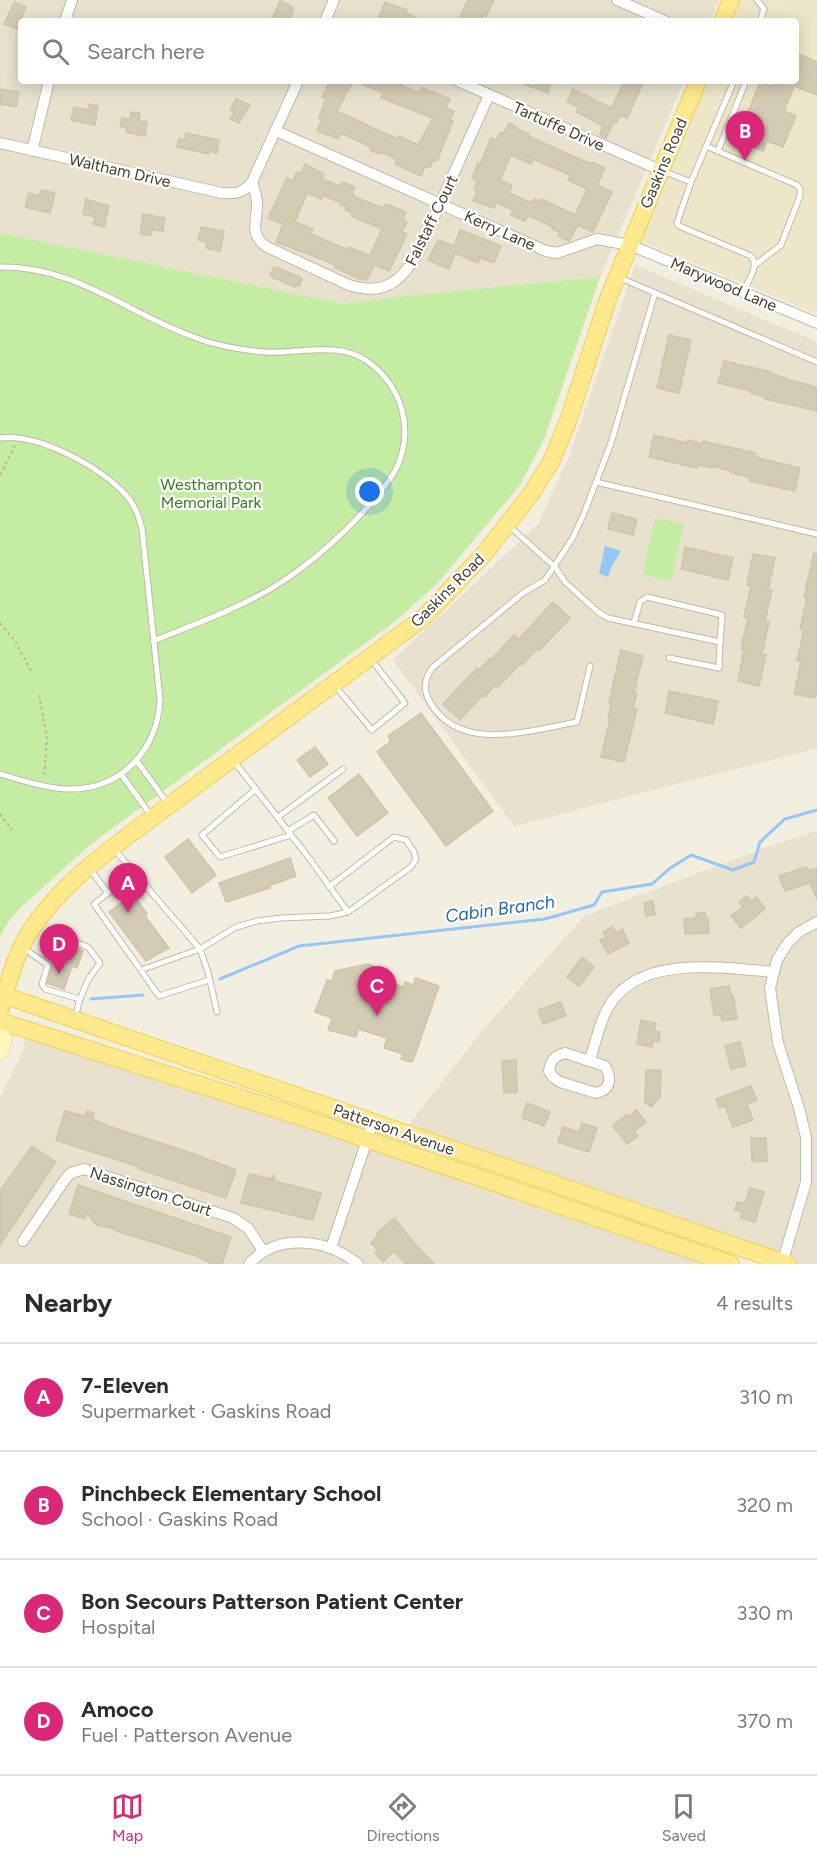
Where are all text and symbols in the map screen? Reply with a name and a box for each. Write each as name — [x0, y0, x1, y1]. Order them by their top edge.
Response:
search box — [18, 18, 799, 84]
icon: search — [39, 35, 72, 68]
text: Search here — [87, 38, 205, 65]
street label: Tartuffe Drive — [510, 98, 608, 155]
pin: B — [726, 112, 764, 161]
street label: Gaskins Road — [636, 115, 691, 211]
street label: Waltham Drive — [67, 150, 173, 192]
street label: Falstaff Court — [401, 172, 462, 269]
street label: Kerry Lane — [461, 206, 538, 255]
street label: Marywood Lane — [668, 253, 780, 316]
park label: Westhampton Memorial Park — [160, 475, 262, 512]
your location — [355, 477, 384, 506]
street label: Gaskins Road — [407, 550, 488, 631]
pin: A — [108, 864, 148, 913]
water label: Cabin Branch — [444, 890, 556, 928]
pin: D — [40, 924, 78, 974]
pin: C — [358, 966, 397, 1016]
street label: Patterson Avenue — [331, 1100, 457, 1159]
street label: Nassington Court — [88, 1163, 214, 1220]
text: Nearby — [24, 1287, 112, 1319]
text: 4 results — [716, 1291, 793, 1315]
text: 7-Eleven — [81, 1372, 169, 1399]
text: A — [36, 1385, 51, 1409]
text: 310 m — [739, 1385, 793, 1409]
text: Supermarket · Gaskins Road — [81, 1399, 331, 1423]
text: Pinchbeck Elementary School — [81, 1480, 381, 1507]
text: B — [37, 1493, 50, 1517]
text: 320 m — [736, 1493, 793, 1517]
text: School · Gaskins Road — [81, 1507, 278, 1531]
text: Bon Secours Patterson Patient Center — [81, 1588, 463, 1615]
text: C — [36, 1601, 51, 1625]
text: 330 m — [736, 1601, 793, 1625]
text: Hospital — [81, 1615, 156, 1639]
text: Amoco — [81, 1696, 153, 1723]
text: D — [37, 1709, 51, 1733]
text: 370 m — [737, 1709, 793, 1733]
text: Fuel · Patterson Avenue — [81, 1723, 292, 1747]
tab: Map — [111, 1790, 144, 1845]
tab: Directions — [366, 1790, 439, 1845]
tab: Saved — [662, 1790, 706, 1845]

